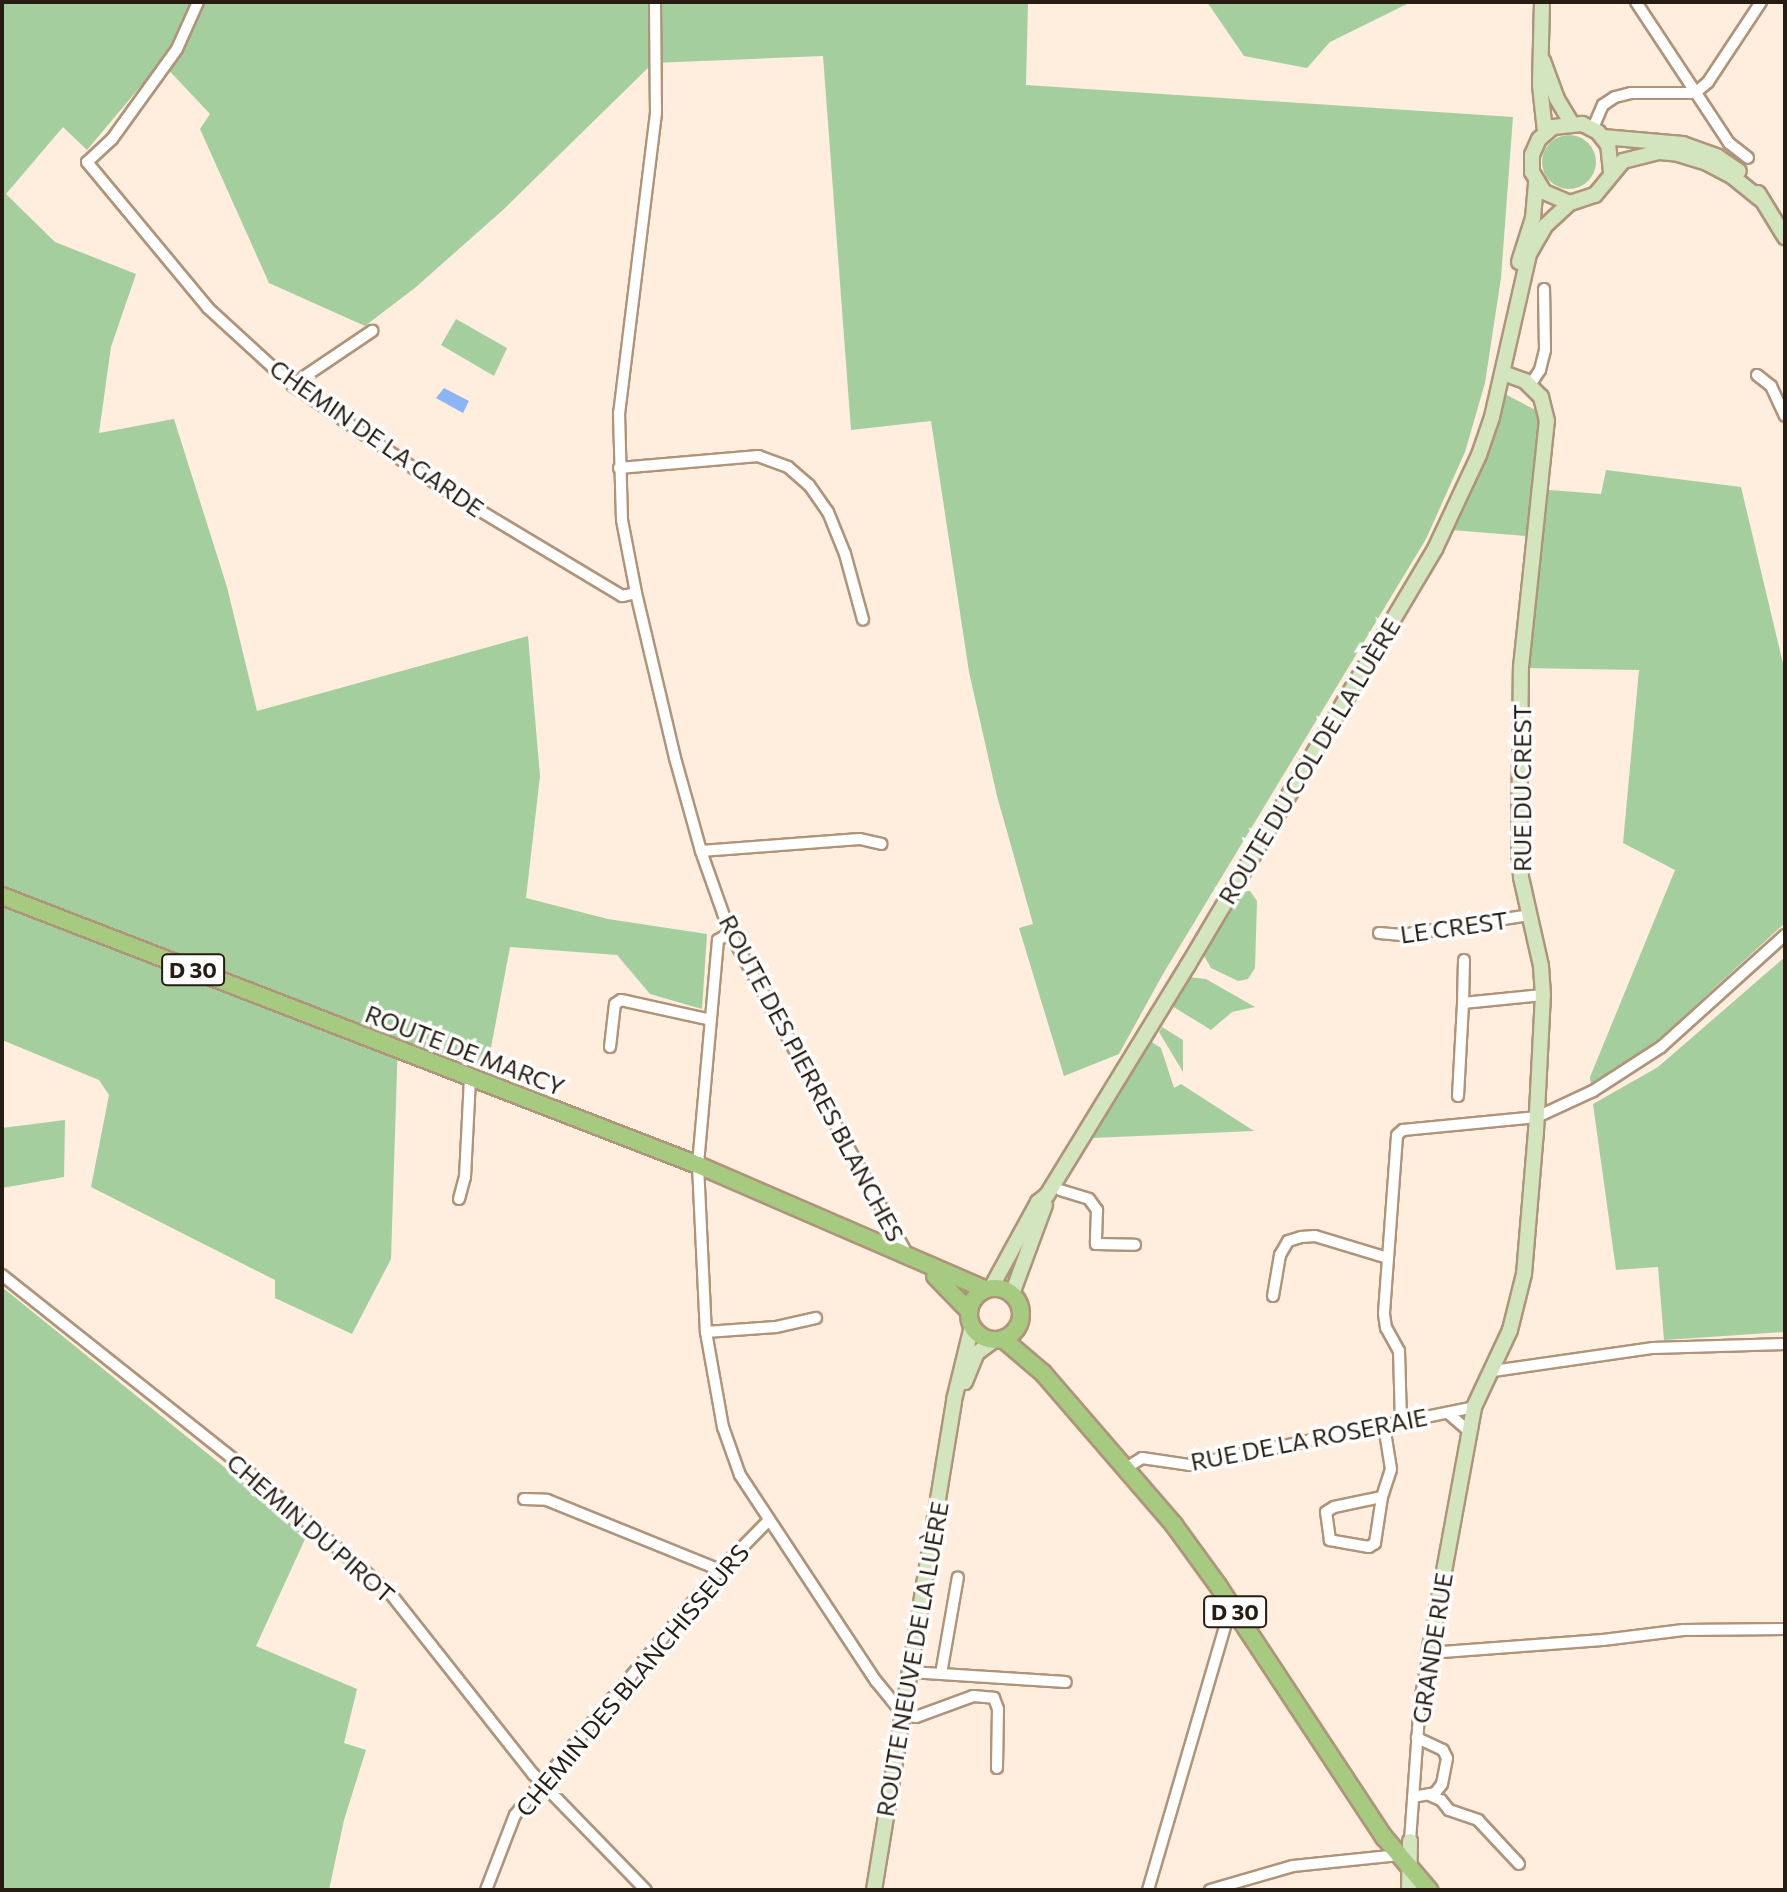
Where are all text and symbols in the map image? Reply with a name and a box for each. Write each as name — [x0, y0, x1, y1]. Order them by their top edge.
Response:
street label: CHEMIN DE LA GARDE — [264, 353, 490, 523]
street label: ROUTE DU COL DE LA LUÈRE — [1212, 613, 1406, 909]
street label: RUE DU CREST — [1508, 704, 1536, 872]
street label: LE CREST — [1398, 905, 1510, 949]
street label: ROUTE DES PIERRES BLANCHES — [714, 910, 910, 1246]
road number: D 30 — [161, 952, 225, 988]
street label: ROUTE DE MARCY — [361, 999, 569, 1101]
street label: RUE DE LA ROSERAIE — [1188, 1402, 1430, 1476]
street label: CHEMIN DU PIROT — [221, 1447, 401, 1609]
street label: ROUTE NEUVE DE LA LUÈRE — [870, 1499, 954, 1819]
street label: CHEMIN DES BLANCHISSEURS — [510, 1538, 754, 1822]
street label: GRANDE RUE — [1406, 1571, 1458, 1725]
road number: D 30 — [1203, 1594, 1267, 1630]

